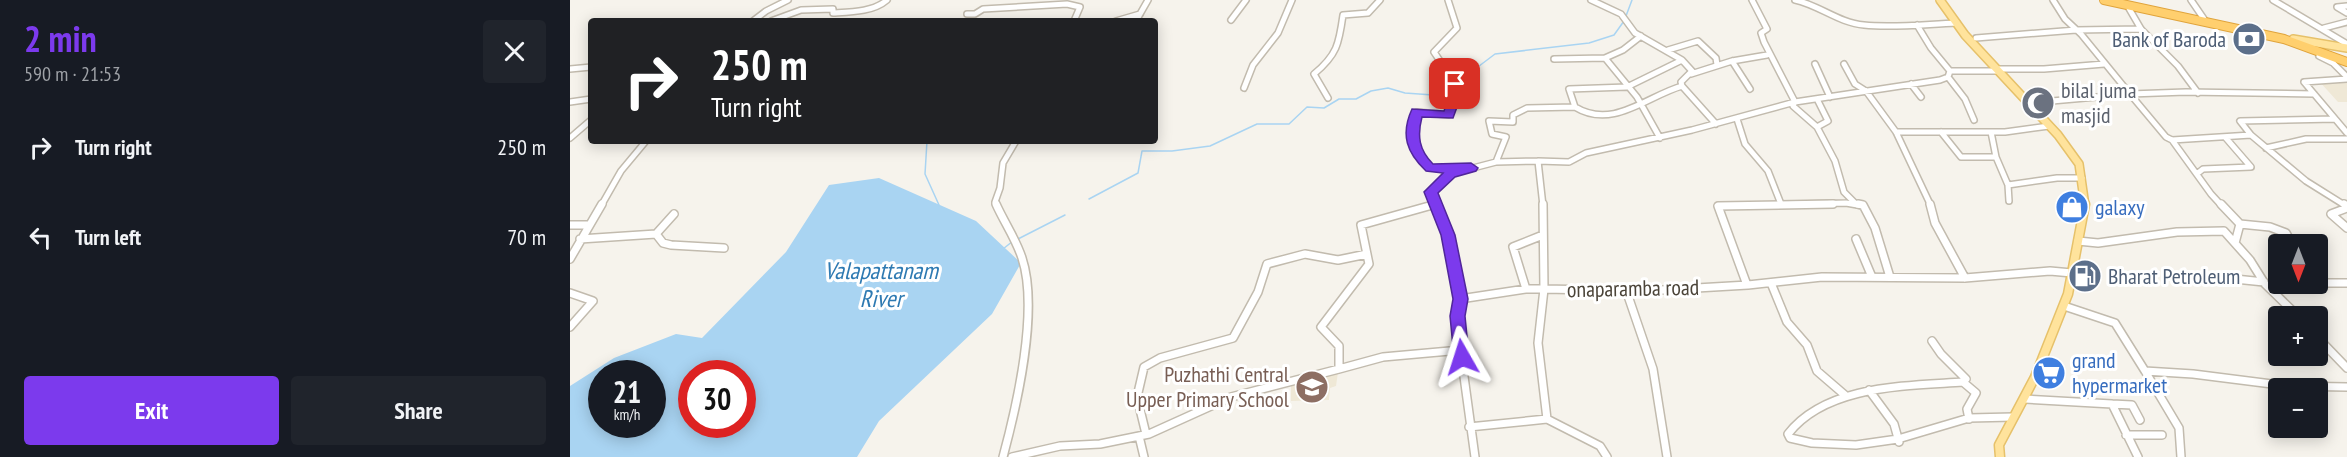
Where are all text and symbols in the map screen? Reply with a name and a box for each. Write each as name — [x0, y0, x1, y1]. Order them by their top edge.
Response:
text: 2 min — [24, 15, 97, 62]
button: close — [483, 20, 546, 83]
bank icon: Bank of Baroda — [2231, 21, 2267, 57]
place label: Bank of Baroda — [2112, 25, 2226, 53]
text: 250 m — [711, 37, 808, 92]
icon: right — [612, 42, 690, 120]
pin — [1429, 58, 1480, 109]
text: 590 m · 21:53 — [24, 61, 121, 87]
icon: arrive — [1438, 67, 1471, 100]
place label: bilal juma masjid — [2061, 76, 2136, 129]
mosque icon: bilal juma masjid — [2020, 85, 2056, 121]
text: Turn right — [711, 90, 802, 124]
icon: right — [24, 131, 57, 164]
text: Turn right — [75, 133, 152, 161]
text: 250 m — [497, 133, 546, 161]
shop icon: galaxy — [2054, 189, 2090, 225]
place label: galaxy — [2095, 193, 2145, 221]
icon: left — [24, 221, 57, 254]
text: Turn left — [75, 223, 141, 251]
text: 70 m — [507, 223, 546, 251]
north arrow — [2268, 234, 2328, 294]
map controls — [2268, 234, 2328, 438]
water label: Valapattanam River — [824, 255, 939, 314]
fuel station icon: Bharat Petroleum — [2067, 258, 2103, 294]
place label: Bharat Petroleum — [2108, 262, 2240, 290]
street label: onaparamba road — [1567, 273, 1699, 303]
button: + — [2268, 306, 2328, 366]
position arrow — [1430, 325, 1494, 389]
place label: grand hypermarket — [2072, 346, 2167, 399]
supermarket icon: grand hypermarket — [2031, 355, 2067, 391]
speed limit sign: 30 — [678, 360, 756, 438]
place label: Puzhathi Central Upper Primary School — [1126, 360, 1290, 413]
school or university icon: Puzhathi Central Upper Primary School — [1294, 369, 1330, 405]
text: 21 — [613, 372, 641, 411]
button: Exit — [24, 376, 279, 445]
button: Share — [291, 376, 546, 445]
button: − — [2268, 378, 2328, 438]
text: km/h — [614, 405, 640, 424]

